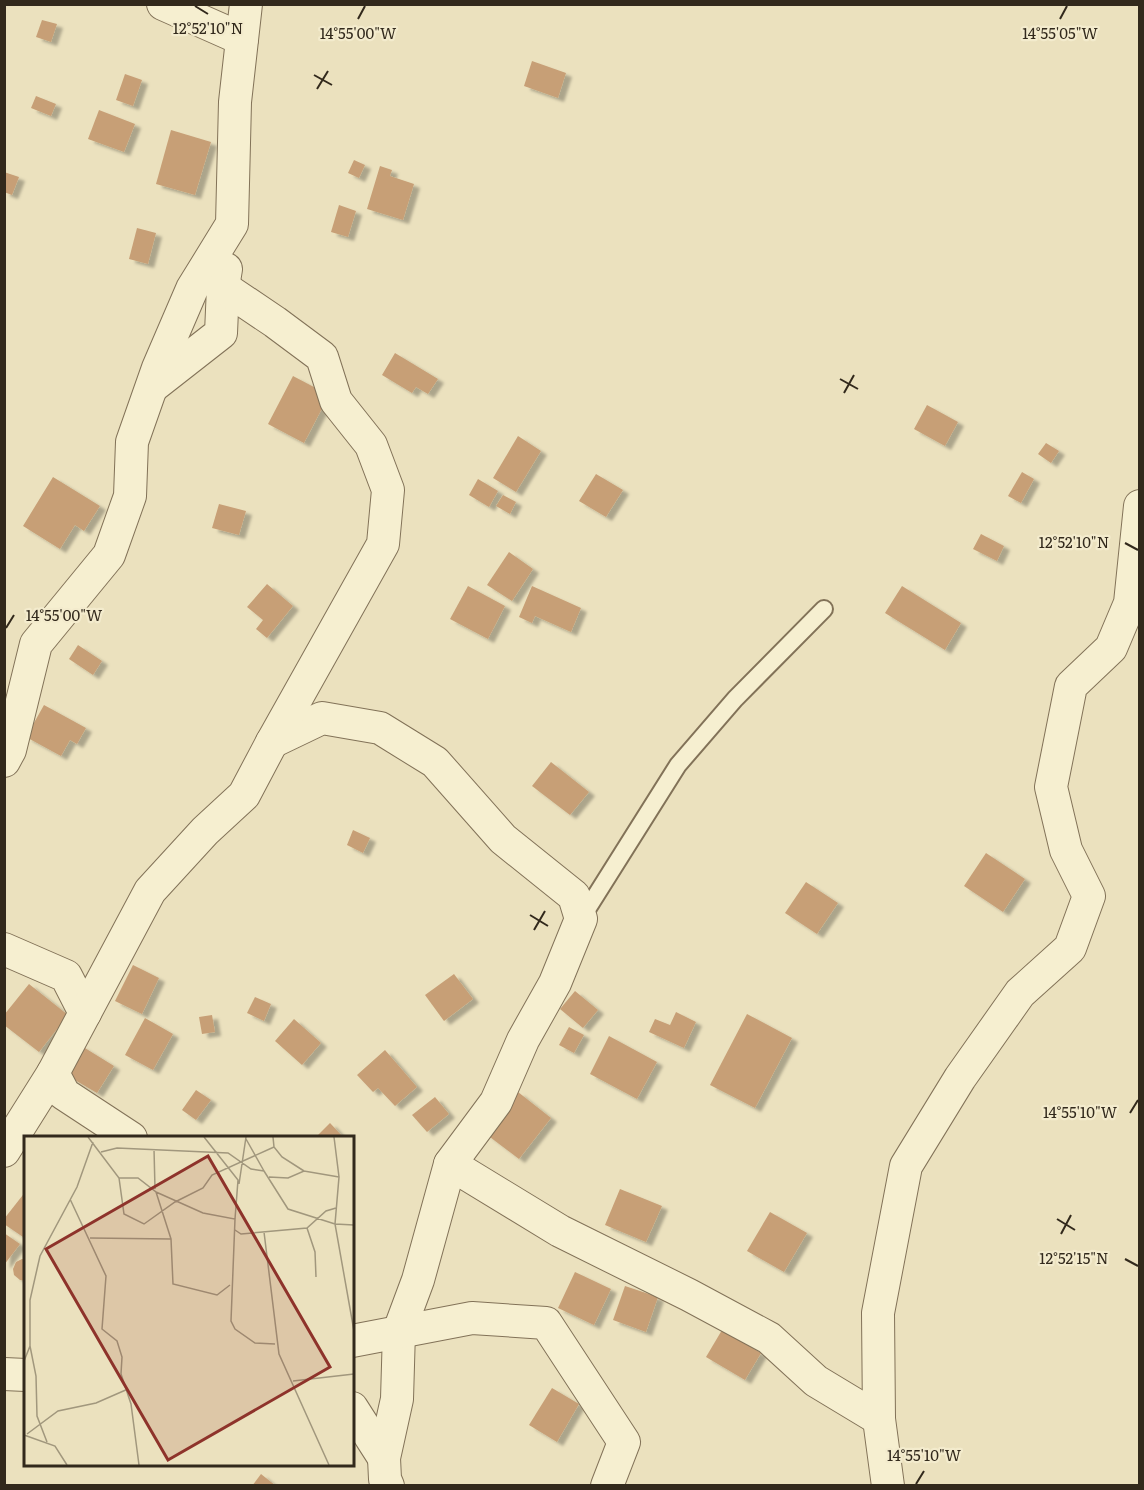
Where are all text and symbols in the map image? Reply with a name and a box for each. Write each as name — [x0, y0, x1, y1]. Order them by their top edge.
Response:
text: 12°52'10"N — [173, 16, 243, 39]
text: 14°55'00"W — [320, 21, 397, 44]
text: 14°55'05"W — [1022, 21, 1098, 44]
text: 12°52'10"N — [1039, 530, 1109, 553]
text: 14°55'00"W — [26, 603, 103, 626]
text: 14°55'10"W — [1043, 1100, 1118, 1123]
inset map — [24, 1136, 354, 1466]
text: 12°52'15"N — [1039, 1246, 1109, 1269]
text: 14°55'10"W — [887, 1443, 962, 1466]

